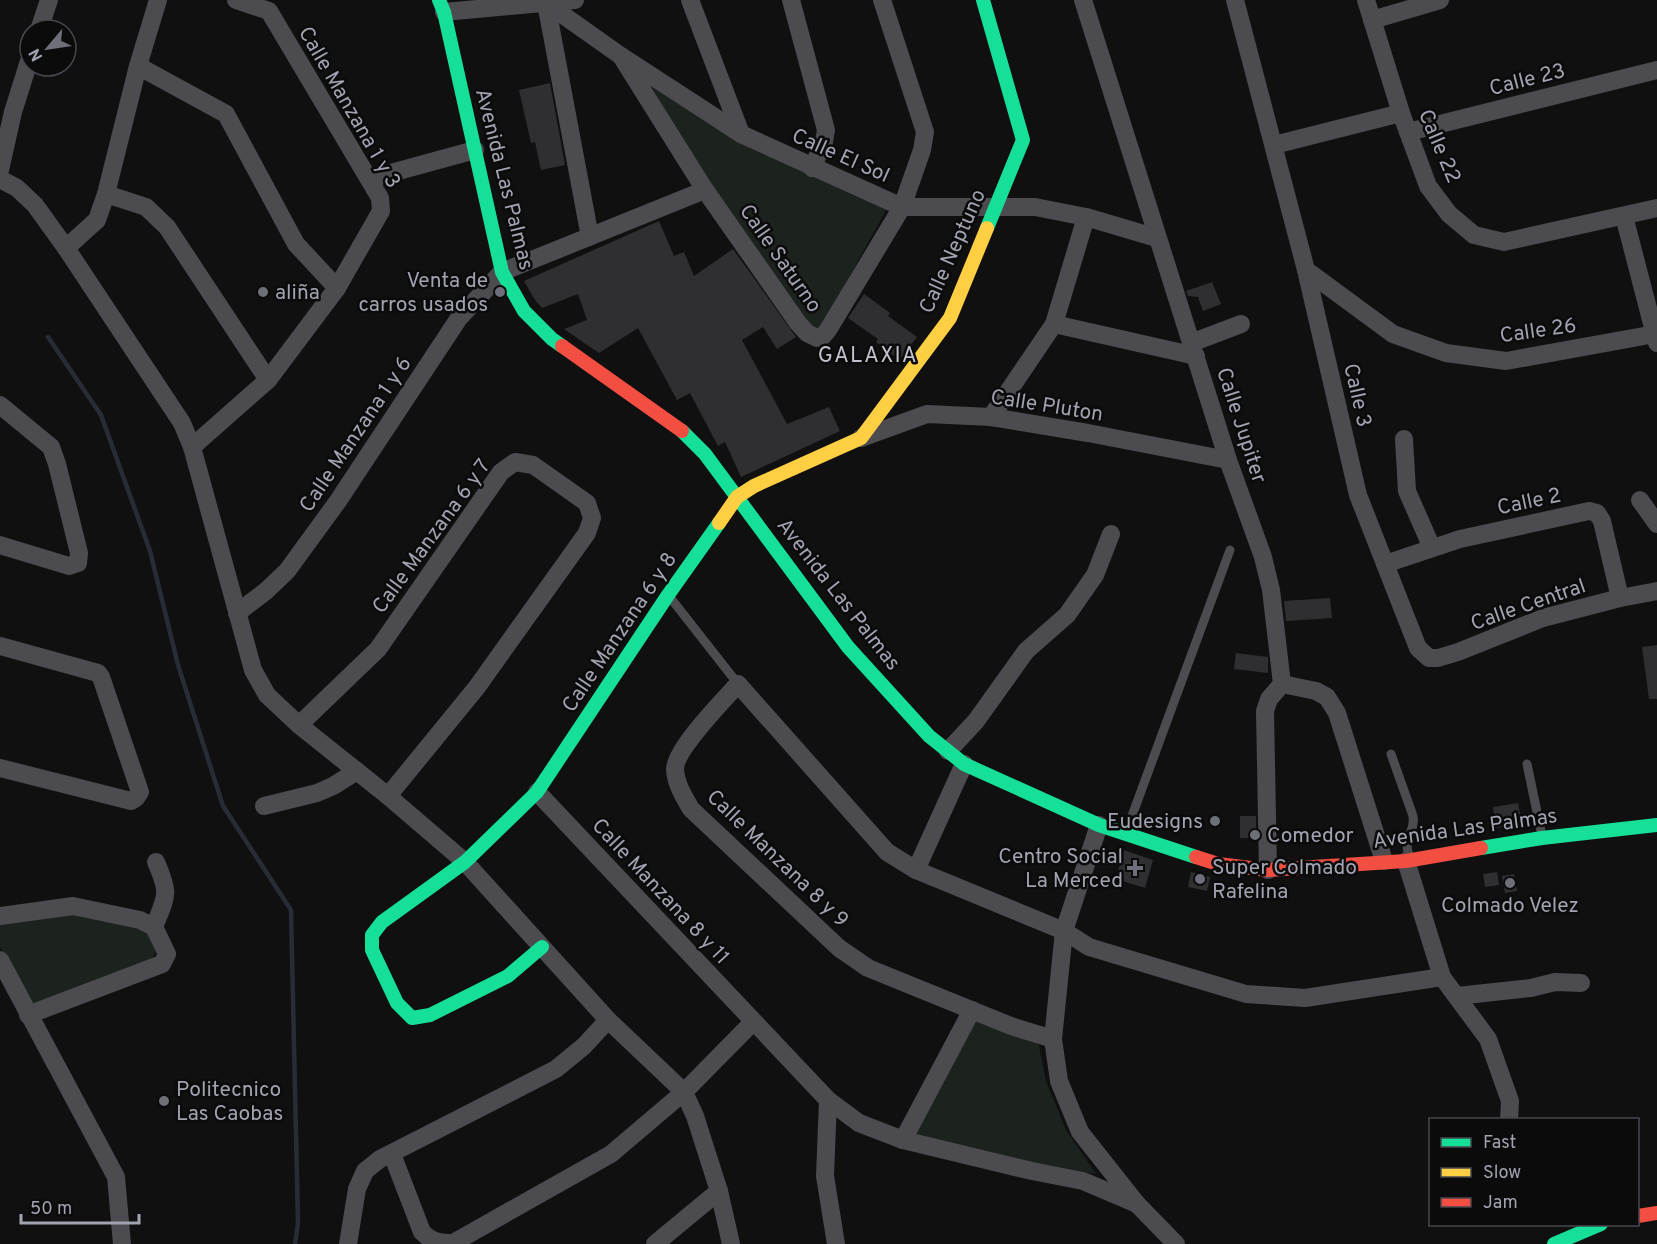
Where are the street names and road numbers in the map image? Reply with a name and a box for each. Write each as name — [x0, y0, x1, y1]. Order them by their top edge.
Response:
street label: Calle Manzana 1 y 3 — [291, 22, 406, 194]
street label: Calle 23 — [1487, 58, 1568, 103]
street label: Avenida Las Palmas — [468, 86, 539, 273]
street label: Calle 22 — [1411, 106, 1466, 188]
street label: Calle El Sol — [787, 123, 894, 190]
street label: Calle Neptuno — [914, 185, 993, 318]
street label: Calle Saturno — [732, 199, 827, 318]
street label: Calle 26 — [1498, 313, 1578, 350]
street label: Calle Manzana 1 y 6 — [294, 352, 418, 518]
street label: Calle 3 — [1336, 361, 1377, 430]
street label: Calle Jupiter — [1209, 364, 1272, 487]
street label: Calle Pluton — [989, 384, 1105, 429]
street label: Calle Manzana 6 y 7 — [367, 454, 497, 620]
street label: Calle 2 — [1495, 483, 1564, 522]
street label: Avenida Las Palmas — [770, 513, 906, 677]
street label: Calle Manzana 6 y 8 — [557, 548, 684, 718]
street label: Calle Central — [1467, 573, 1590, 638]
street label: Calle Manzana 8 y 9 — [700, 784, 854, 934]
street label: Avenida Las Palmas — [1371, 803, 1559, 856]
street label: Calle Manzana 8 y 11 — [585, 813, 735, 971]

